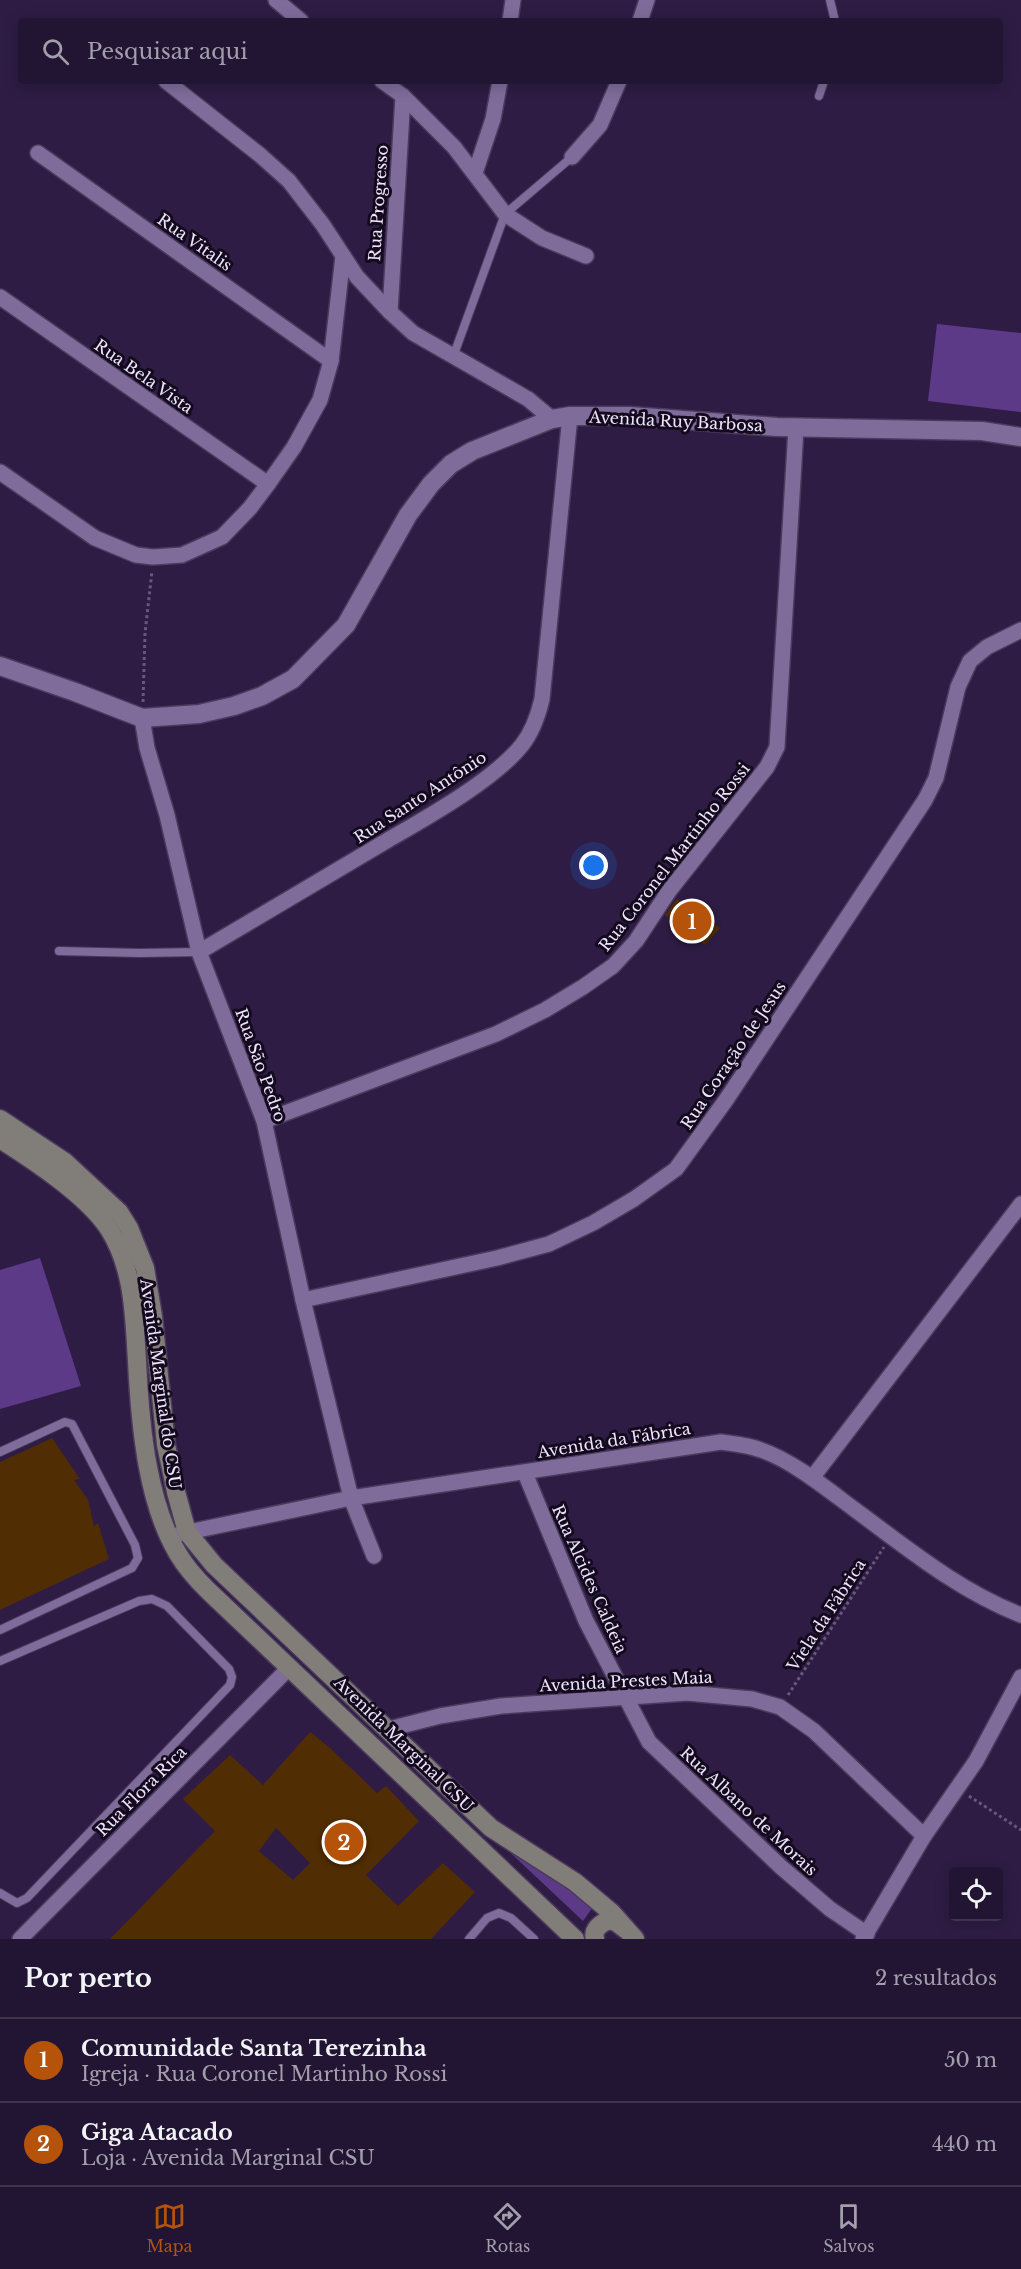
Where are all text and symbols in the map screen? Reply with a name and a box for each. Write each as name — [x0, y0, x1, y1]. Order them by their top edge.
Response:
search box — [18, 18, 1003, 84]
icon: search — [39, 35, 72, 68]
text: Pesquisar aqui — [87, 38, 248, 65]
street label: Rua Progresso — [364, 144, 392, 262]
street label: Rua Vitalis — [154, 209, 236, 275]
street label: Rua Bela Vista — [91, 335, 197, 418]
street label: Avenida Ruy Barbosa — [588, 406, 764, 436]
street label: Rua Santo Antônio — [350, 747, 490, 847]
street label: Rua Coronel Martinho Rossi — [594, 759, 754, 955]
your location — [579, 851, 608, 880]
pin: 1 — [672, 898, 712, 944]
street label: Rua Coração de Jesus — [676, 977, 790, 1133]
street label: Rua São Pedro — [231, 1006, 291, 1124]
street label: Avenida Marginal do CSU — [136, 1277, 186, 1491]
street label: Avenida da Fábrica — [535, 1418, 692, 1462]
street label: Rua Alcides Caldeia — [548, 1502, 632, 1657]
street label: Viela da Fábrica — [782, 1555, 870, 1676]
street label: Avenida Prestes Maia — [538, 1666, 713, 1696]
street label: Avenida Marginal CSU — [329, 1671, 478, 1816]
street label: Rua Flora Rica — [92, 1742, 190, 1840]
street label: Rua Albano de Morais — [676, 1742, 822, 1880]
pin: 2 — [324, 1820, 364, 1864]
map controls — [949, 1867, 1003, 1921]
button: locate — [949, 1867, 1003, 1921]
text: Por perto — [24, 1962, 152, 1994]
text: 2 resultados — [875, 1966, 997, 1990]
text: Comunidade Santa Terezinha — [81, 2035, 427, 2062]
text: 1 — [39, 2048, 48, 2072]
text: 50 m — [944, 2048, 997, 2072]
text: Igreja · Rua Coronel Martinho Rossi — [81, 2062, 447, 2086]
text: Giga Atacado — [81, 2119, 233, 2146]
text: 2 — [37, 2132, 50, 2156]
text: 440 m — [932, 2132, 997, 2156]
text: Loja · Avenida Marginal CSU — [81, 2146, 375, 2170]
tab: Mapa — [146, 2200, 192, 2256]
tab: Rotas — [485, 2200, 530, 2256]
tab: Salvos — [823, 2200, 875, 2256]

